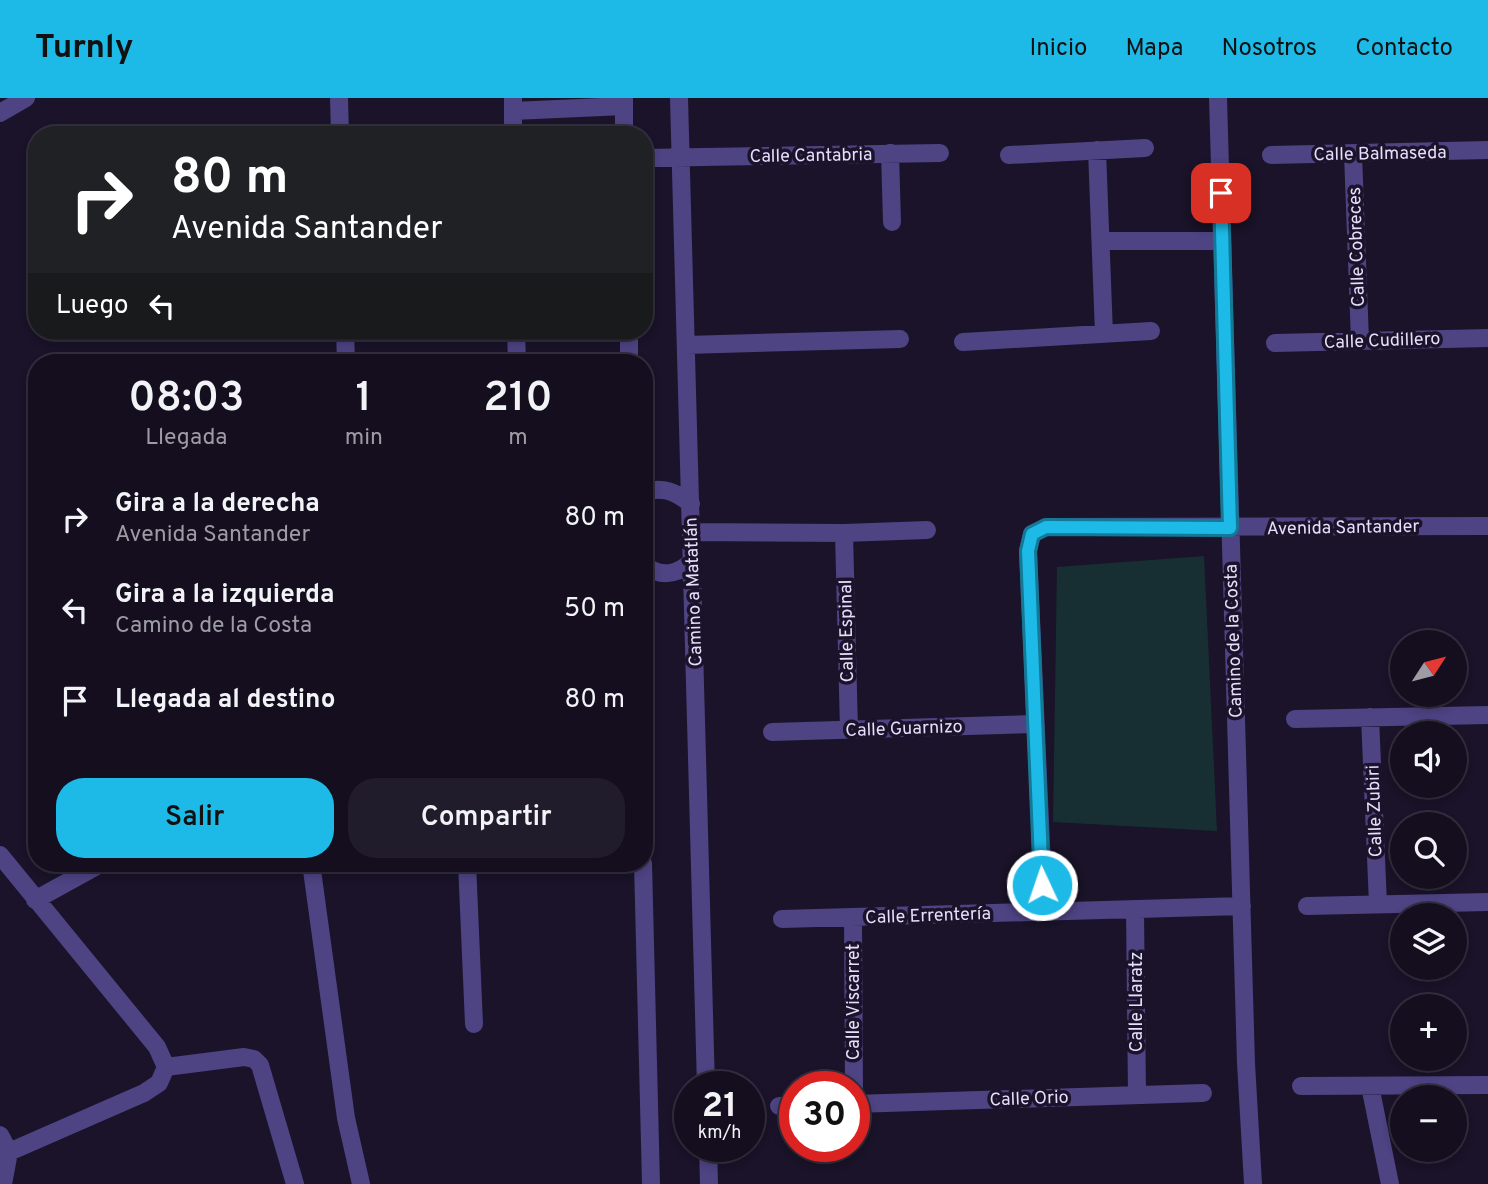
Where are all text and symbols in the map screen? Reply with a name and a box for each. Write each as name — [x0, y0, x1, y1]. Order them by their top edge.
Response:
text: Turnly — [35, 28, 133, 70]
text: Inicio — [1030, 34, 1087, 64]
text: Mapa — [1125, 34, 1184, 64]
text: Nosotros — [1222, 34, 1317, 64]
text: Contacto — [1355, 34, 1453, 64]
street label: Calle Balmaseda — [1313, 142, 1447, 167]
street label: Calle Cantabria — [749, 144, 873, 169]
text: 80 m — [171, 149, 288, 211]
icon: right — [56, 154, 147, 245]
pin — [1191, 163, 1251, 223]
icon: arrive — [1202, 174, 1240, 212]
street label: Calle Cobreces — [1344, 187, 1371, 307]
text: Avenida Santander — [171, 210, 443, 250]
icon: left — [143, 287, 181, 325]
text: Luego — [56, 290, 129, 323]
street label: Calle Cudillero — [1323, 328, 1441, 355]
text: 08:03 — [128, 373, 244, 426]
text: 1 — [356, 373, 372, 426]
text: 210 — [483, 373, 553, 426]
text: Llegada — [145, 424, 227, 453]
text: min — [345, 424, 383, 453]
text: m — [508, 424, 528, 453]
text: Gira a la derecha — [115, 488, 320, 521]
icon: right — [56, 500, 94, 538]
text: 80 m — [565, 502, 625, 535]
street label: Avenida Santander — [1266, 516, 1420, 541]
street label: Camino a Matatlán — [680, 517, 709, 667]
text: Avenida Santander — [115, 521, 310, 550]
street label: Camino de la Costa — [1220, 563, 1249, 718]
text: Gira a la izquierda — [115, 579, 334, 612]
street label: Calle Espinal — [835, 580, 860, 682]
icon: left — [56, 591, 94, 629]
text: 50 m — [564, 593, 625, 626]
text: Camino de la Costa — [115, 612, 312, 641]
north arrow — [1390, 630, 1466, 707]
map controls — [1390, 630, 1467, 1162]
icon: arrive — [56, 682, 94, 720]
text: Llegada al destino — [115, 684, 335, 717]
text: 80 m — [565, 684, 625, 717]
street label: Calle Guarnizo — [845, 716, 963, 743]
button: sound — [1390, 721, 1467, 798]
street label: Calle Zubiri — [1362, 764, 1389, 858]
button: Salir — [56, 778, 334, 858]
button: Compartir — [348, 778, 625, 858]
button: search — [1390, 812, 1467, 889]
position arrow — [1005, 848, 1079, 922]
street label: Calle Errentería — [865, 903, 991, 930]
button: layers — [1390, 903, 1467, 980]
street label: Calle Viscarret — [843, 944, 866, 1060]
street label: Calle Llaratz — [1126, 952, 1149, 1052]
button: + — [1390, 994, 1467, 1071]
speed limit sign: 30 — [779, 1071, 870, 1162]
text: 21 — [702, 1085, 737, 1129]
button: − — [1390, 1085, 1467, 1162]
street label: Calle Orio — [989, 1087, 1069, 1112]
text: km/h — [698, 1122, 741, 1145]

